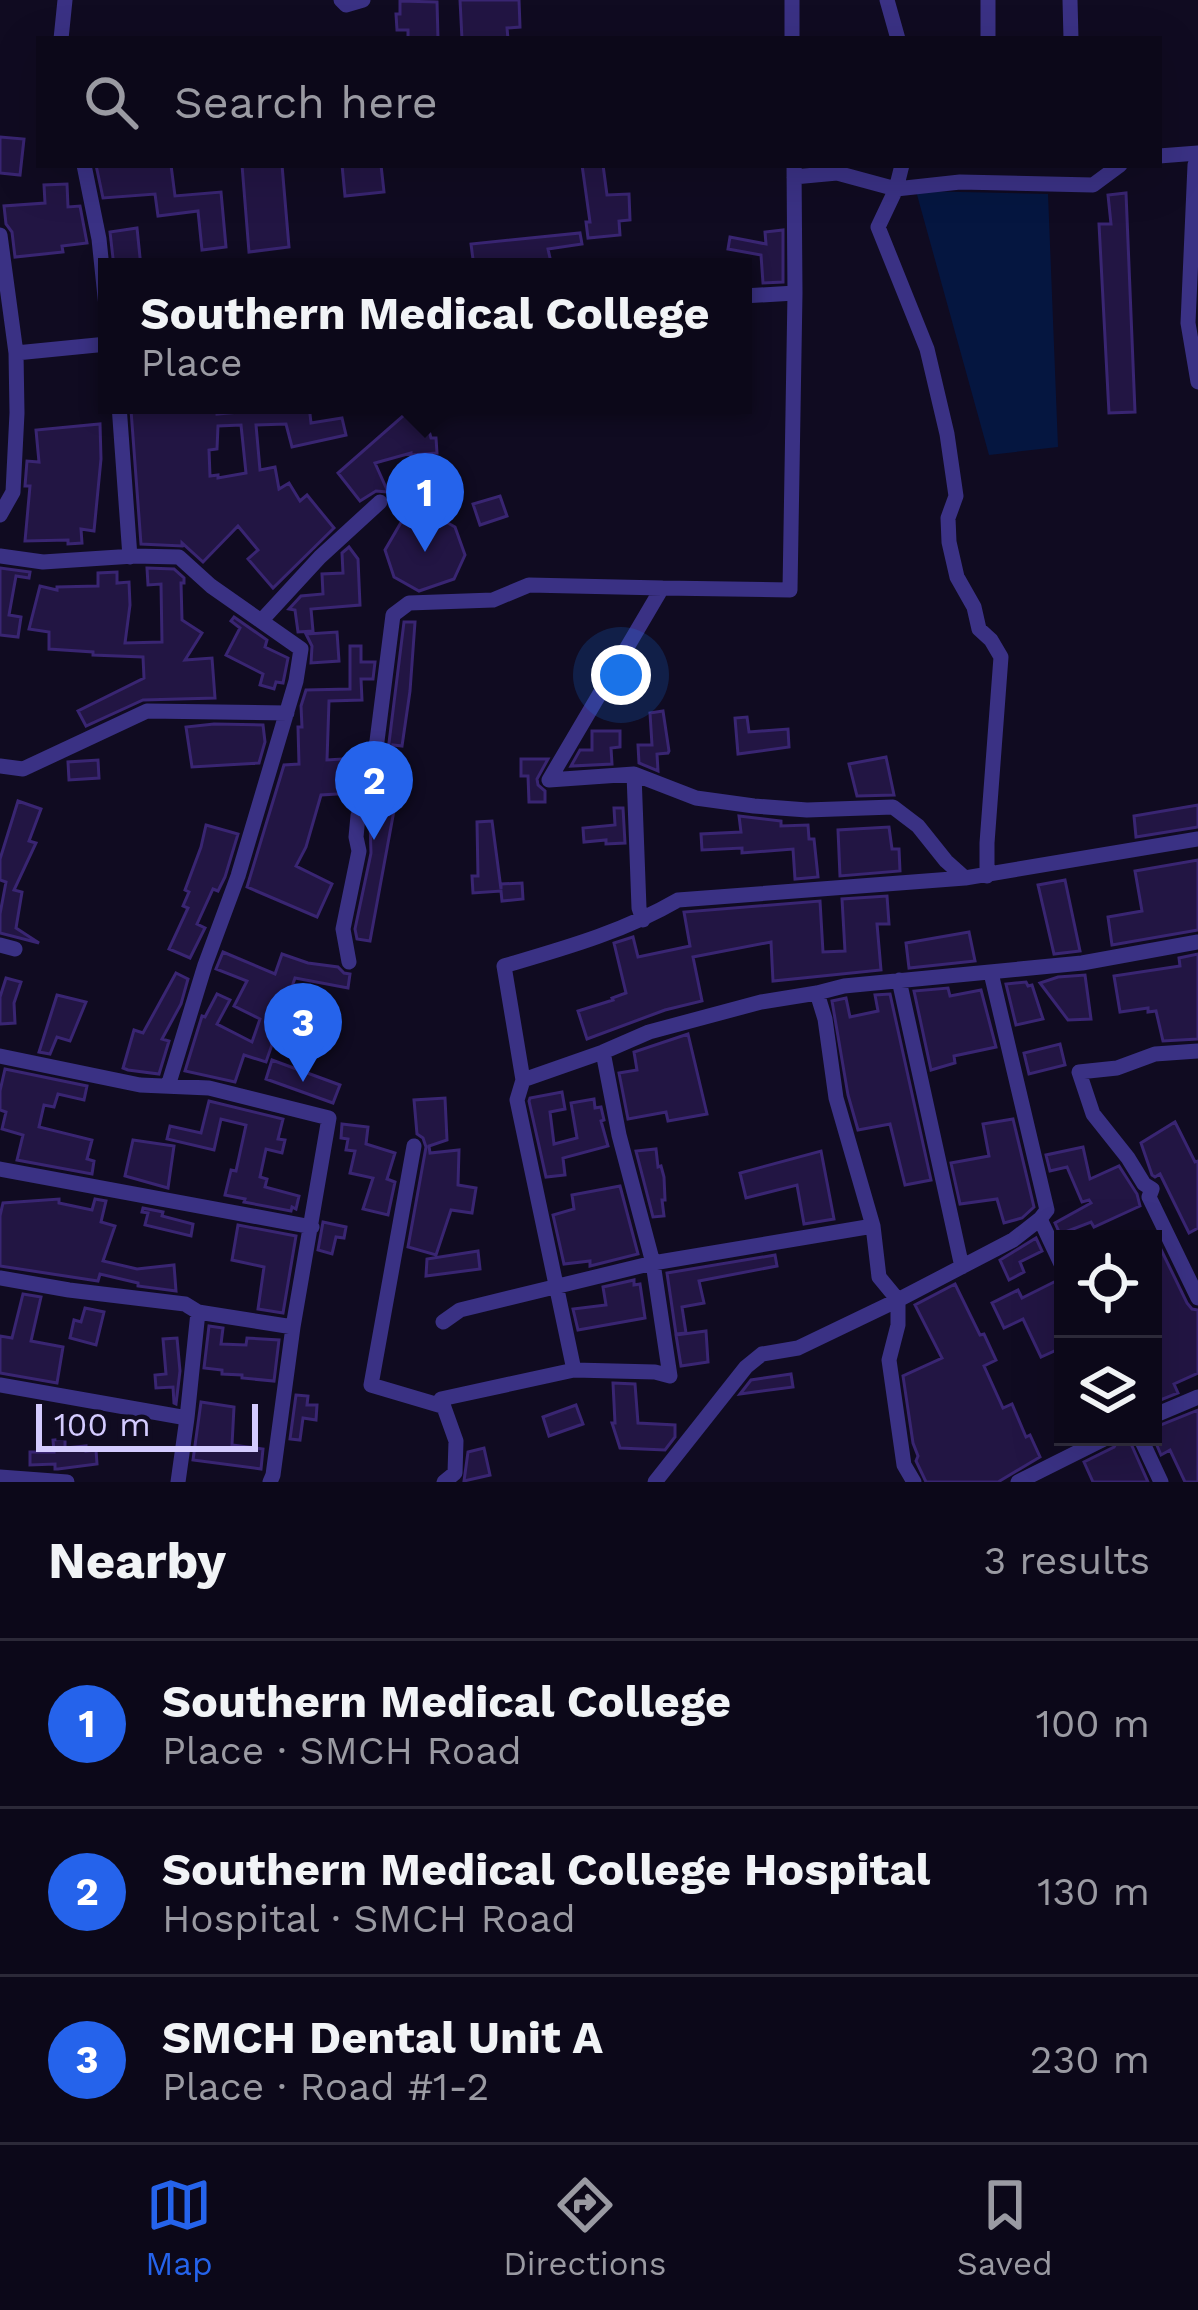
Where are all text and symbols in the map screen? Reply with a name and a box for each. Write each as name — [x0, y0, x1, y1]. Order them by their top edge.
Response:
search box — [36, 36, 1162, 168]
icon: search — [78, 69, 144, 135]
text: Search here — [174, 76, 438, 129]
popup — [98, 258, 752, 414]
text: Southern Medical College — [140, 287, 710, 340]
text: Place — [140, 340, 243, 385]
pin: 1 — [386, 453, 464, 552]
your location — [591, 645, 651, 705]
pin: 2 — [335, 741, 413, 840]
pin: 3 — [264, 983, 342, 1082]
map controls — [1054, 1230, 1162, 1446]
button: locate — [1054, 1230, 1162, 1338]
button: layers — [1054, 1338, 1162, 1446]
scale bar — [36, 1398, 258, 1451]
text: 100 m — [54, 1405, 151, 1444]
text: Nearby — [48, 1531, 226, 1590]
text: 3 results — [984, 1538, 1150, 1583]
text: Southern Medical College — [162, 1675, 731, 1728]
text: 1 — [79, 1701, 95, 1746]
text: 100 m — [1036, 1701, 1150, 1746]
text: Place · SMCH Road — [162, 1728, 522, 1773]
text: Southern Medical College Hospital — [162, 1843, 930, 1896]
text: 2 — [75, 1869, 99, 1914]
text: 130 m — [1037, 1869, 1150, 1914]
text: Hospital · SMCH Road — [162, 1896, 576, 1941]
text: SMCH Dental Unit A — [162, 2011, 603, 2064]
text: 3 — [75, 2037, 99, 2082]
text: 230 m — [1030, 2037, 1150, 2082]
text: Place · Road #1-2 — [162, 2064, 489, 2109]
tab: Map — [145, 2172, 213, 2283]
tab: Directions — [503, 2172, 666, 2283]
tab: Saved — [957, 2172, 1053, 2283]

